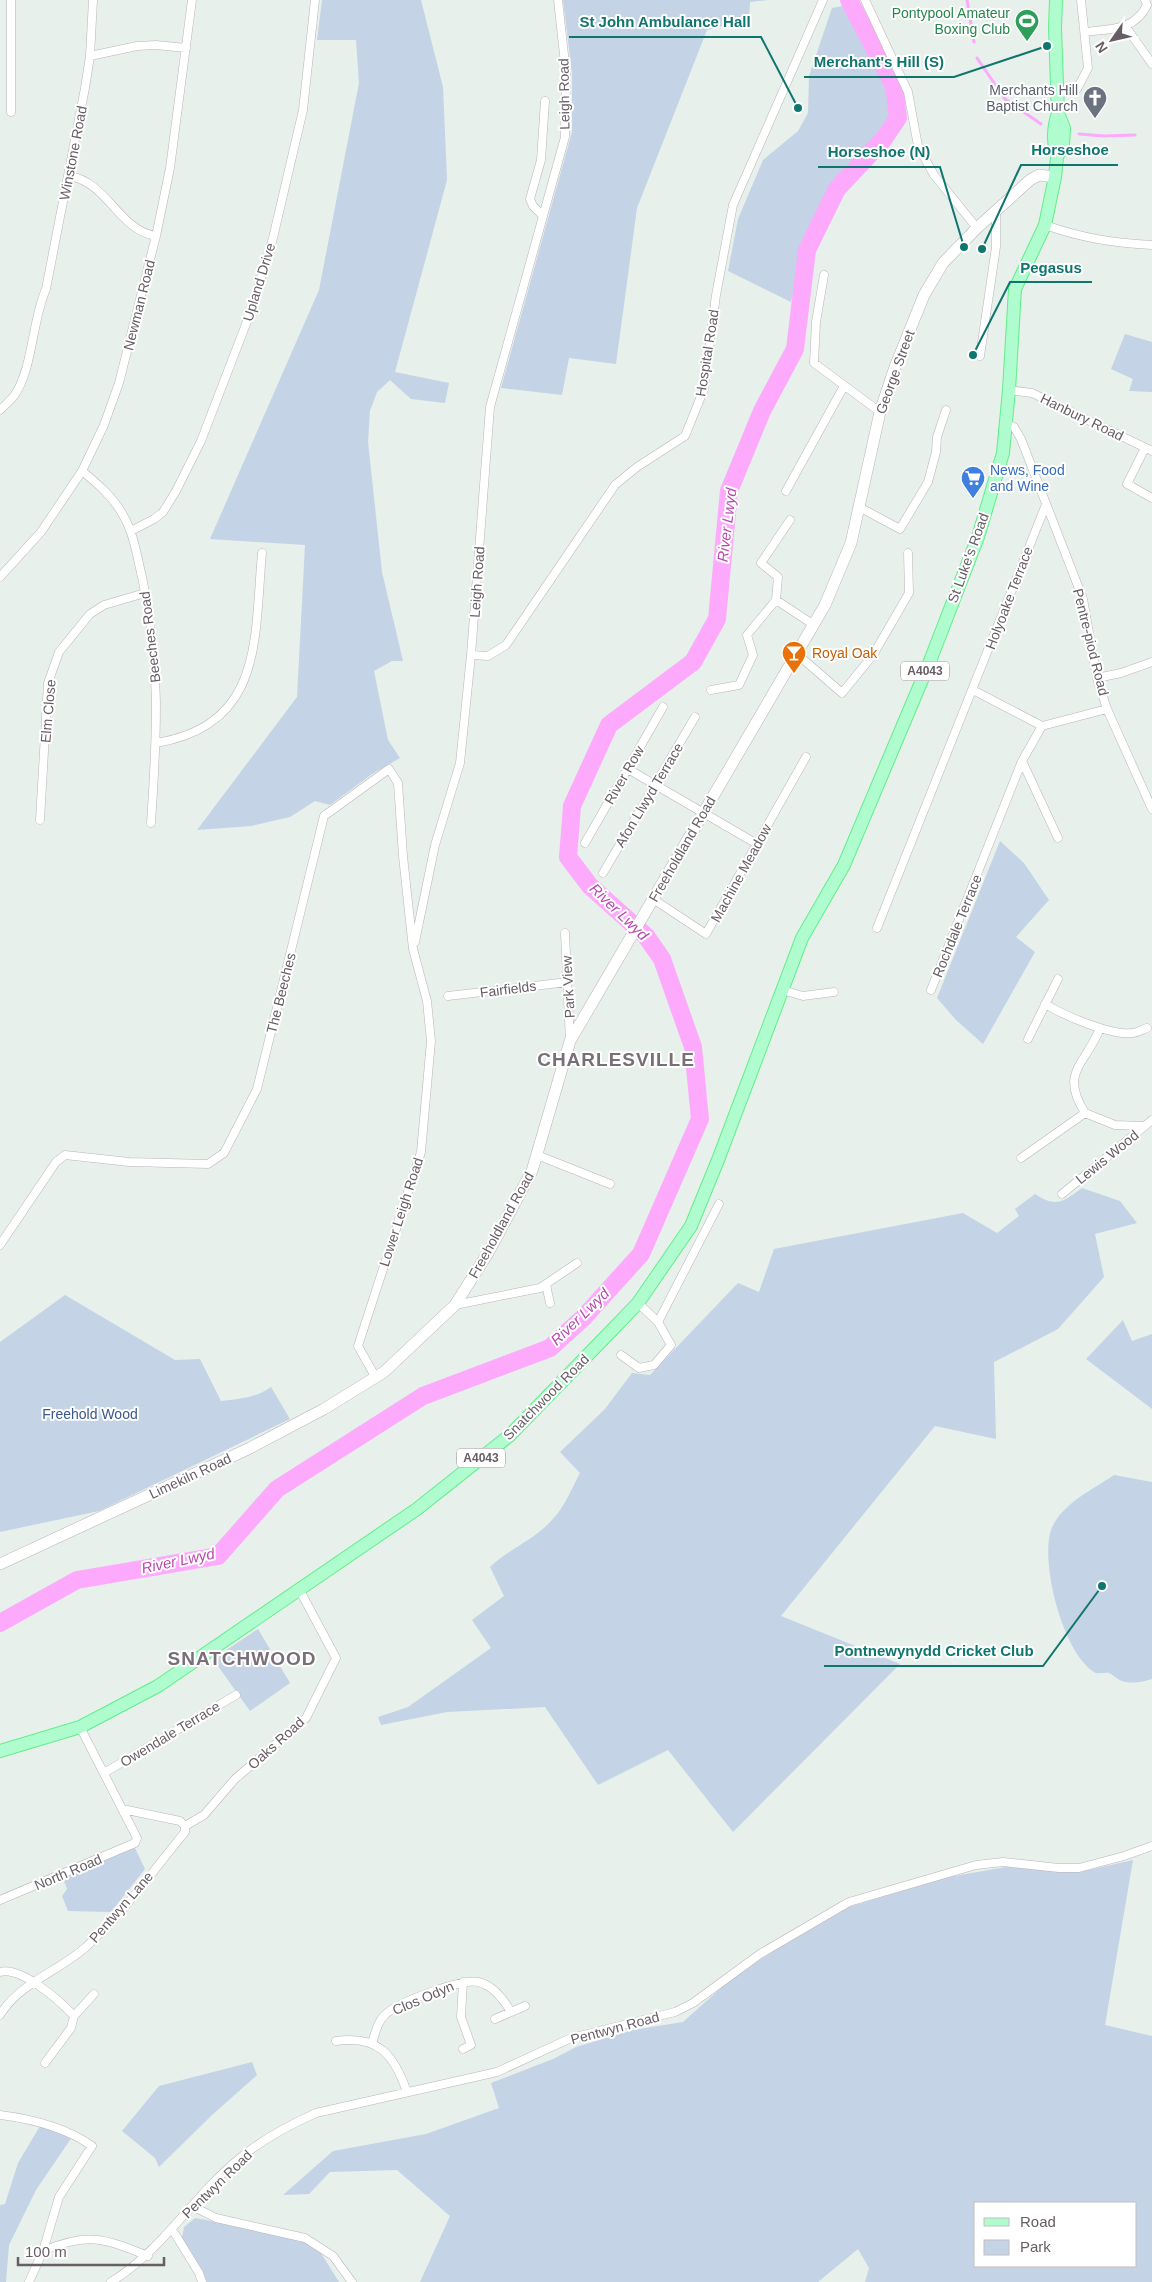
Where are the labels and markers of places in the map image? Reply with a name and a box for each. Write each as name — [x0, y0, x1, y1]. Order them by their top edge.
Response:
place label: Pontypool Amateur Boxing Club — [892, 5, 1010, 37]
callout: St John Ambulance Hall — [569, 7, 761, 37]
sports icon: Pontypool Amateur Boxing Club — [1014, 8, 1040, 42]
callout: Merchant's Hill (S) — [804, 47, 954, 77]
place label: Merchants Hill Baptist Church — [986, 82, 1078, 114]
church icon: Merchants Hill Baptist Church — [1082, 85, 1108, 119]
callout: Horseshoe — [1021, 135, 1118, 165]
callout: Horseshoe (N) — [818, 137, 940, 167]
callout: Pegasus — [1010, 252, 1092, 282]
place label: News, Food and Wine — [990, 462, 1065, 494]
supermarket icon: News, Food and Wine — [960, 465, 986, 499]
bar icon: Royal Oak — [781, 640, 807, 674]
place label: Royal Oak — [812, 645, 878, 661]
callout: Pontnewynydd Cricket Club — [824, 1636, 1043, 1666]

